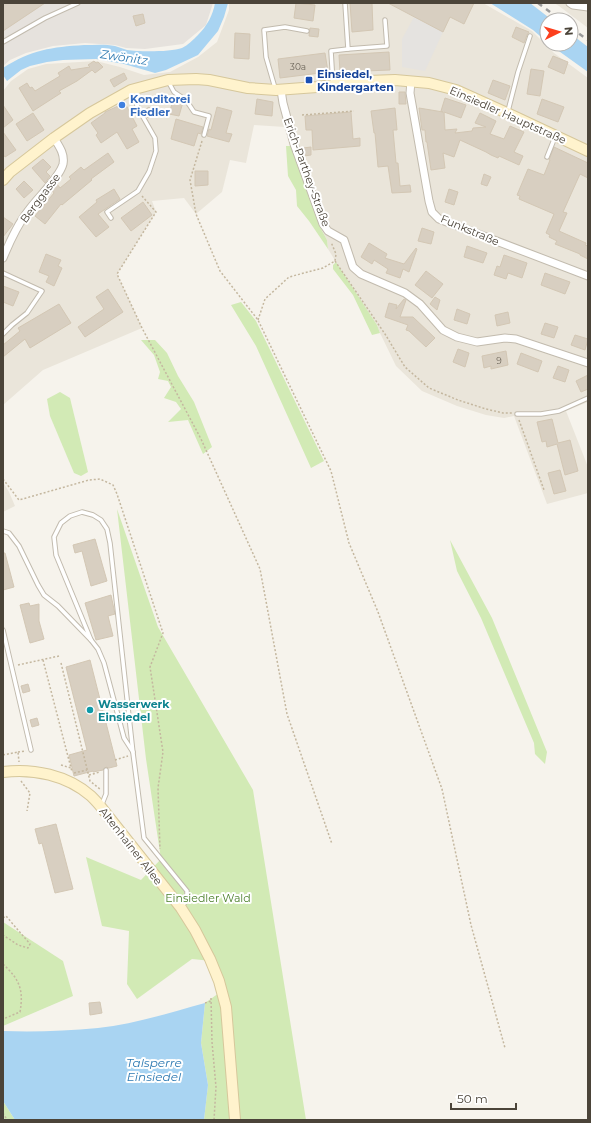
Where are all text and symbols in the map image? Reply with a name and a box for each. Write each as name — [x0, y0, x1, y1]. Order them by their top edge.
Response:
north arrow — [539, 12, 579, 52]
text: N — [562, 26, 576, 36]
water label: Zwönitz — [98, 46, 150, 68]
house number: 30a — [290, 61, 306, 72]
place label: Einsiedel, Kindergarten — [317, 67, 394, 94]
marker: Einsiedel, Kindergarten — [304, 75, 314, 85]
street label: Einsiedler Hauptstraße — [448, 83, 569, 147]
place label: Konditorei Fiedler — [130, 92, 190, 119]
marker: Konditorei Fiedler — [117, 100, 127, 110]
street label: Erich-Parthey-Straße — [281, 115, 333, 229]
street label: Berggasse — [17, 170, 63, 225]
street label: Funkstraße — [439, 211, 502, 249]
house number: 9 — [496, 355, 502, 366]
place label: Wasserwerk Einsiedel — [98, 697, 170, 724]
marker: Wasserwerk Einsiedel — [85, 705, 95, 715]
street label: Altenhainer Allee — [96, 804, 166, 888]
park label: Einsiedler Wald — [165, 891, 251, 905]
water label: Talsperre Einsiedel — [126, 1055, 182, 1084]
scale bar — [451, 1085, 516, 1111]
text: 50 m — [457, 1091, 488, 1106]

